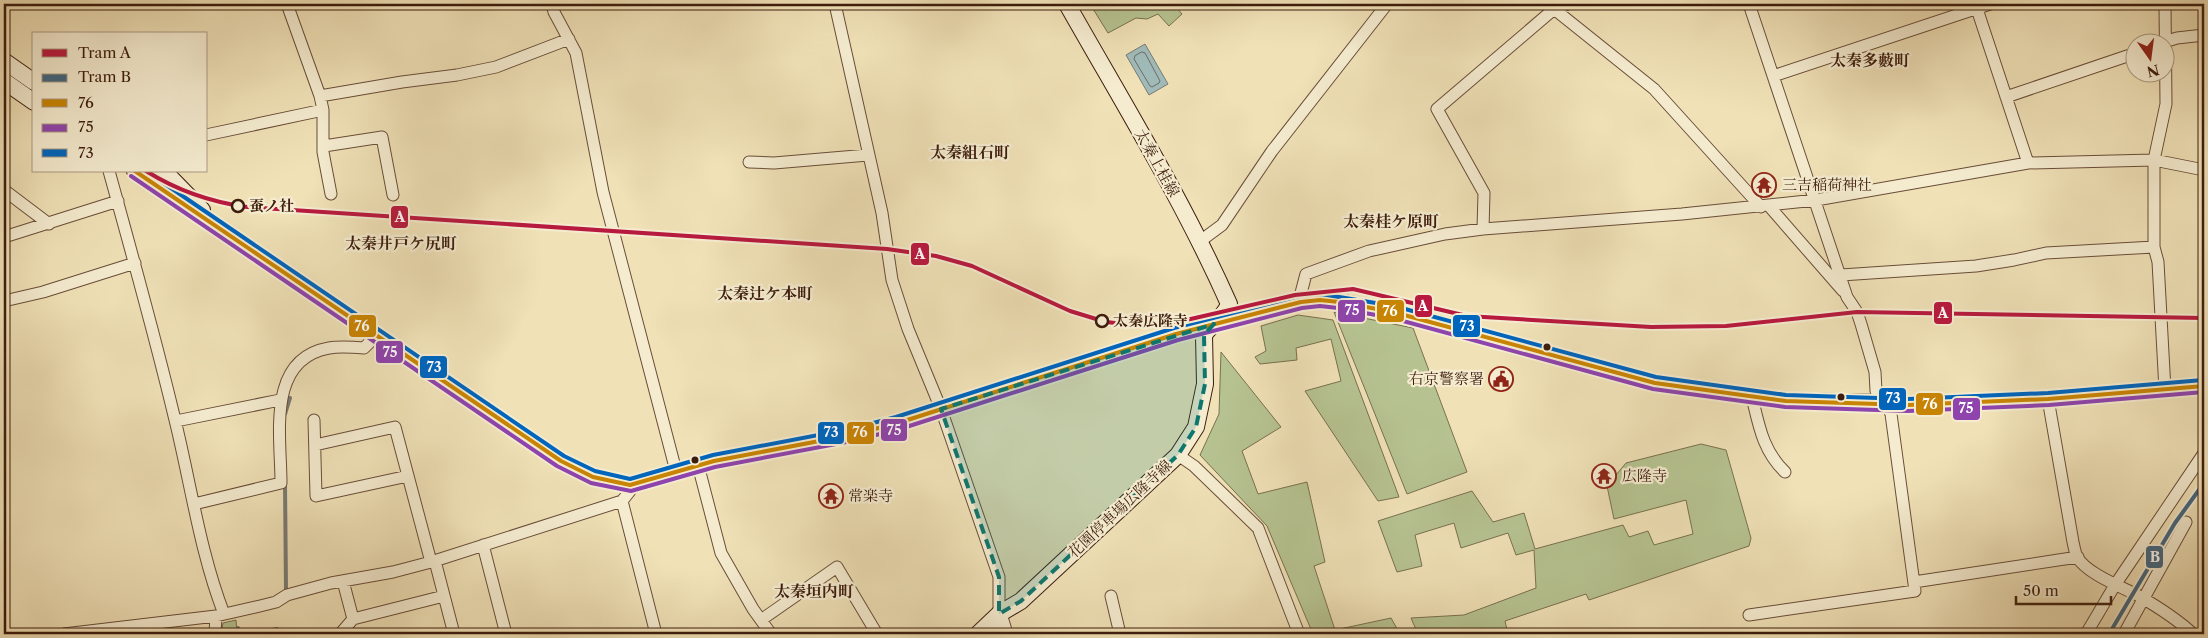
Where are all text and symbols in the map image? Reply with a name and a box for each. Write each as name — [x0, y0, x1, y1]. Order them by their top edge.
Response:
legend — [32, 32, 208, 172]
north arrow — [2126, 32, 2176, 82]
text: Tram A — [78, 43, 132, 62]
district label: 太秦多藪町 — [1830, 50, 1910, 70]
text: N — [2145, 60, 2161, 81]
text: Tram B — [78, 67, 131, 86]
text: 76 — [78, 93, 94, 112]
text: 75 — [78, 117, 94, 136]
street label: 太秦上桂線 — [1131, 125, 1184, 200]
district label: 太秦組石町 — [930, 142, 1010, 162]
text: 73 — [78, 143, 94, 162]
temple icon: 三吉稲荷神社 — [1751, 172, 1777, 198]
place label: 三吉稲荷神社 — [1782, 175, 1872, 194]
place label: 蚕ノ社 — [249, 196, 294, 215]
marker: 蚕ノ社 — [231, 199, 245, 213]
line badge: A — [390, 205, 409, 229]
text: A — [394, 208, 407, 226]
district label: 太秦桂ケ原町 — [1343, 211, 1439, 231]
district label: 太秦井戸ケ尻町 — [345, 233, 457, 253]
line badge: A — [910, 242, 930, 266]
text: A — [914, 245, 927, 263]
district label: 太秦辻ケ本町 — [717, 283, 813, 303]
line badge: A — [1414, 294, 1433, 318]
text: A — [1417, 297, 1430, 315]
line badge: 75 — [1337, 299, 1366, 323]
line badge: 76 — [1376, 299, 1405, 323]
text: 75 — [1345, 301, 1360, 319]
line badge: A — [1933, 301, 1953, 325]
text: 76 — [1382, 302, 1398, 320]
text: A — [1937, 304, 1950, 322]
place label: 太秦広隆寺 — [1113, 311, 1188, 330]
line badge: 76 — [348, 314, 377, 338]
marker: 太秦広隆寺 — [1095, 314, 1109, 328]
line badge: 73 — [1452, 314, 1481, 338]
text: 76 — [354, 317, 370, 335]
text: 73 — [1459, 317, 1475, 335]
line badge: 75 — [375, 340, 404, 364]
unlabelled marker — [1542, 342, 1552, 352]
text: 75 — [383, 343, 398, 361]
line badge: 73 — [419, 355, 448, 379]
text: 73 — [426, 358, 442, 376]
public building icon: 右京警察署 — [1488, 366, 1514, 392]
place label: 右京警察署 — [1409, 369, 1484, 388]
line badge: 73 — [1878, 387, 1907, 411]
text: 73 — [1885, 389, 1901, 407]
unlabelled marker — [1836, 392, 1846, 402]
line badge: 76 — [1915, 392, 1944, 416]
text: 76 — [1922, 395, 1938, 413]
line badge: 75 — [1952, 397, 1981, 421]
text: 75 — [1959, 399, 1974, 417]
line badge: 75 — [880, 418, 908, 442]
line badge: 73 — [817, 421, 845, 445]
line badge: 76 — [846, 421, 875, 445]
text: 75 — [887, 421, 902, 439]
text: 73 — [823, 423, 839, 441]
text: 76 — [852, 423, 868, 441]
unlabelled marker — [690, 455, 700, 465]
street label: 花園停車場広隆寺線 — [1064, 456, 1176, 562]
temple icon: 広隆寺 — [1591, 463, 1617, 489]
place label: 広隆寺 — [1622, 466, 1667, 485]
temple icon: 常楽寺 — [818, 483, 844, 509]
place label: 常楽寺 — [848, 486, 893, 505]
line badge: B — [2145, 545, 2164, 569]
text: B — [2150, 548, 2160, 566]
scale bar — [2016, 573, 2110, 605]
district label: 太秦垣内町 — [774, 581, 854, 601]
text: 50 m — [2023, 581, 2059, 600]

